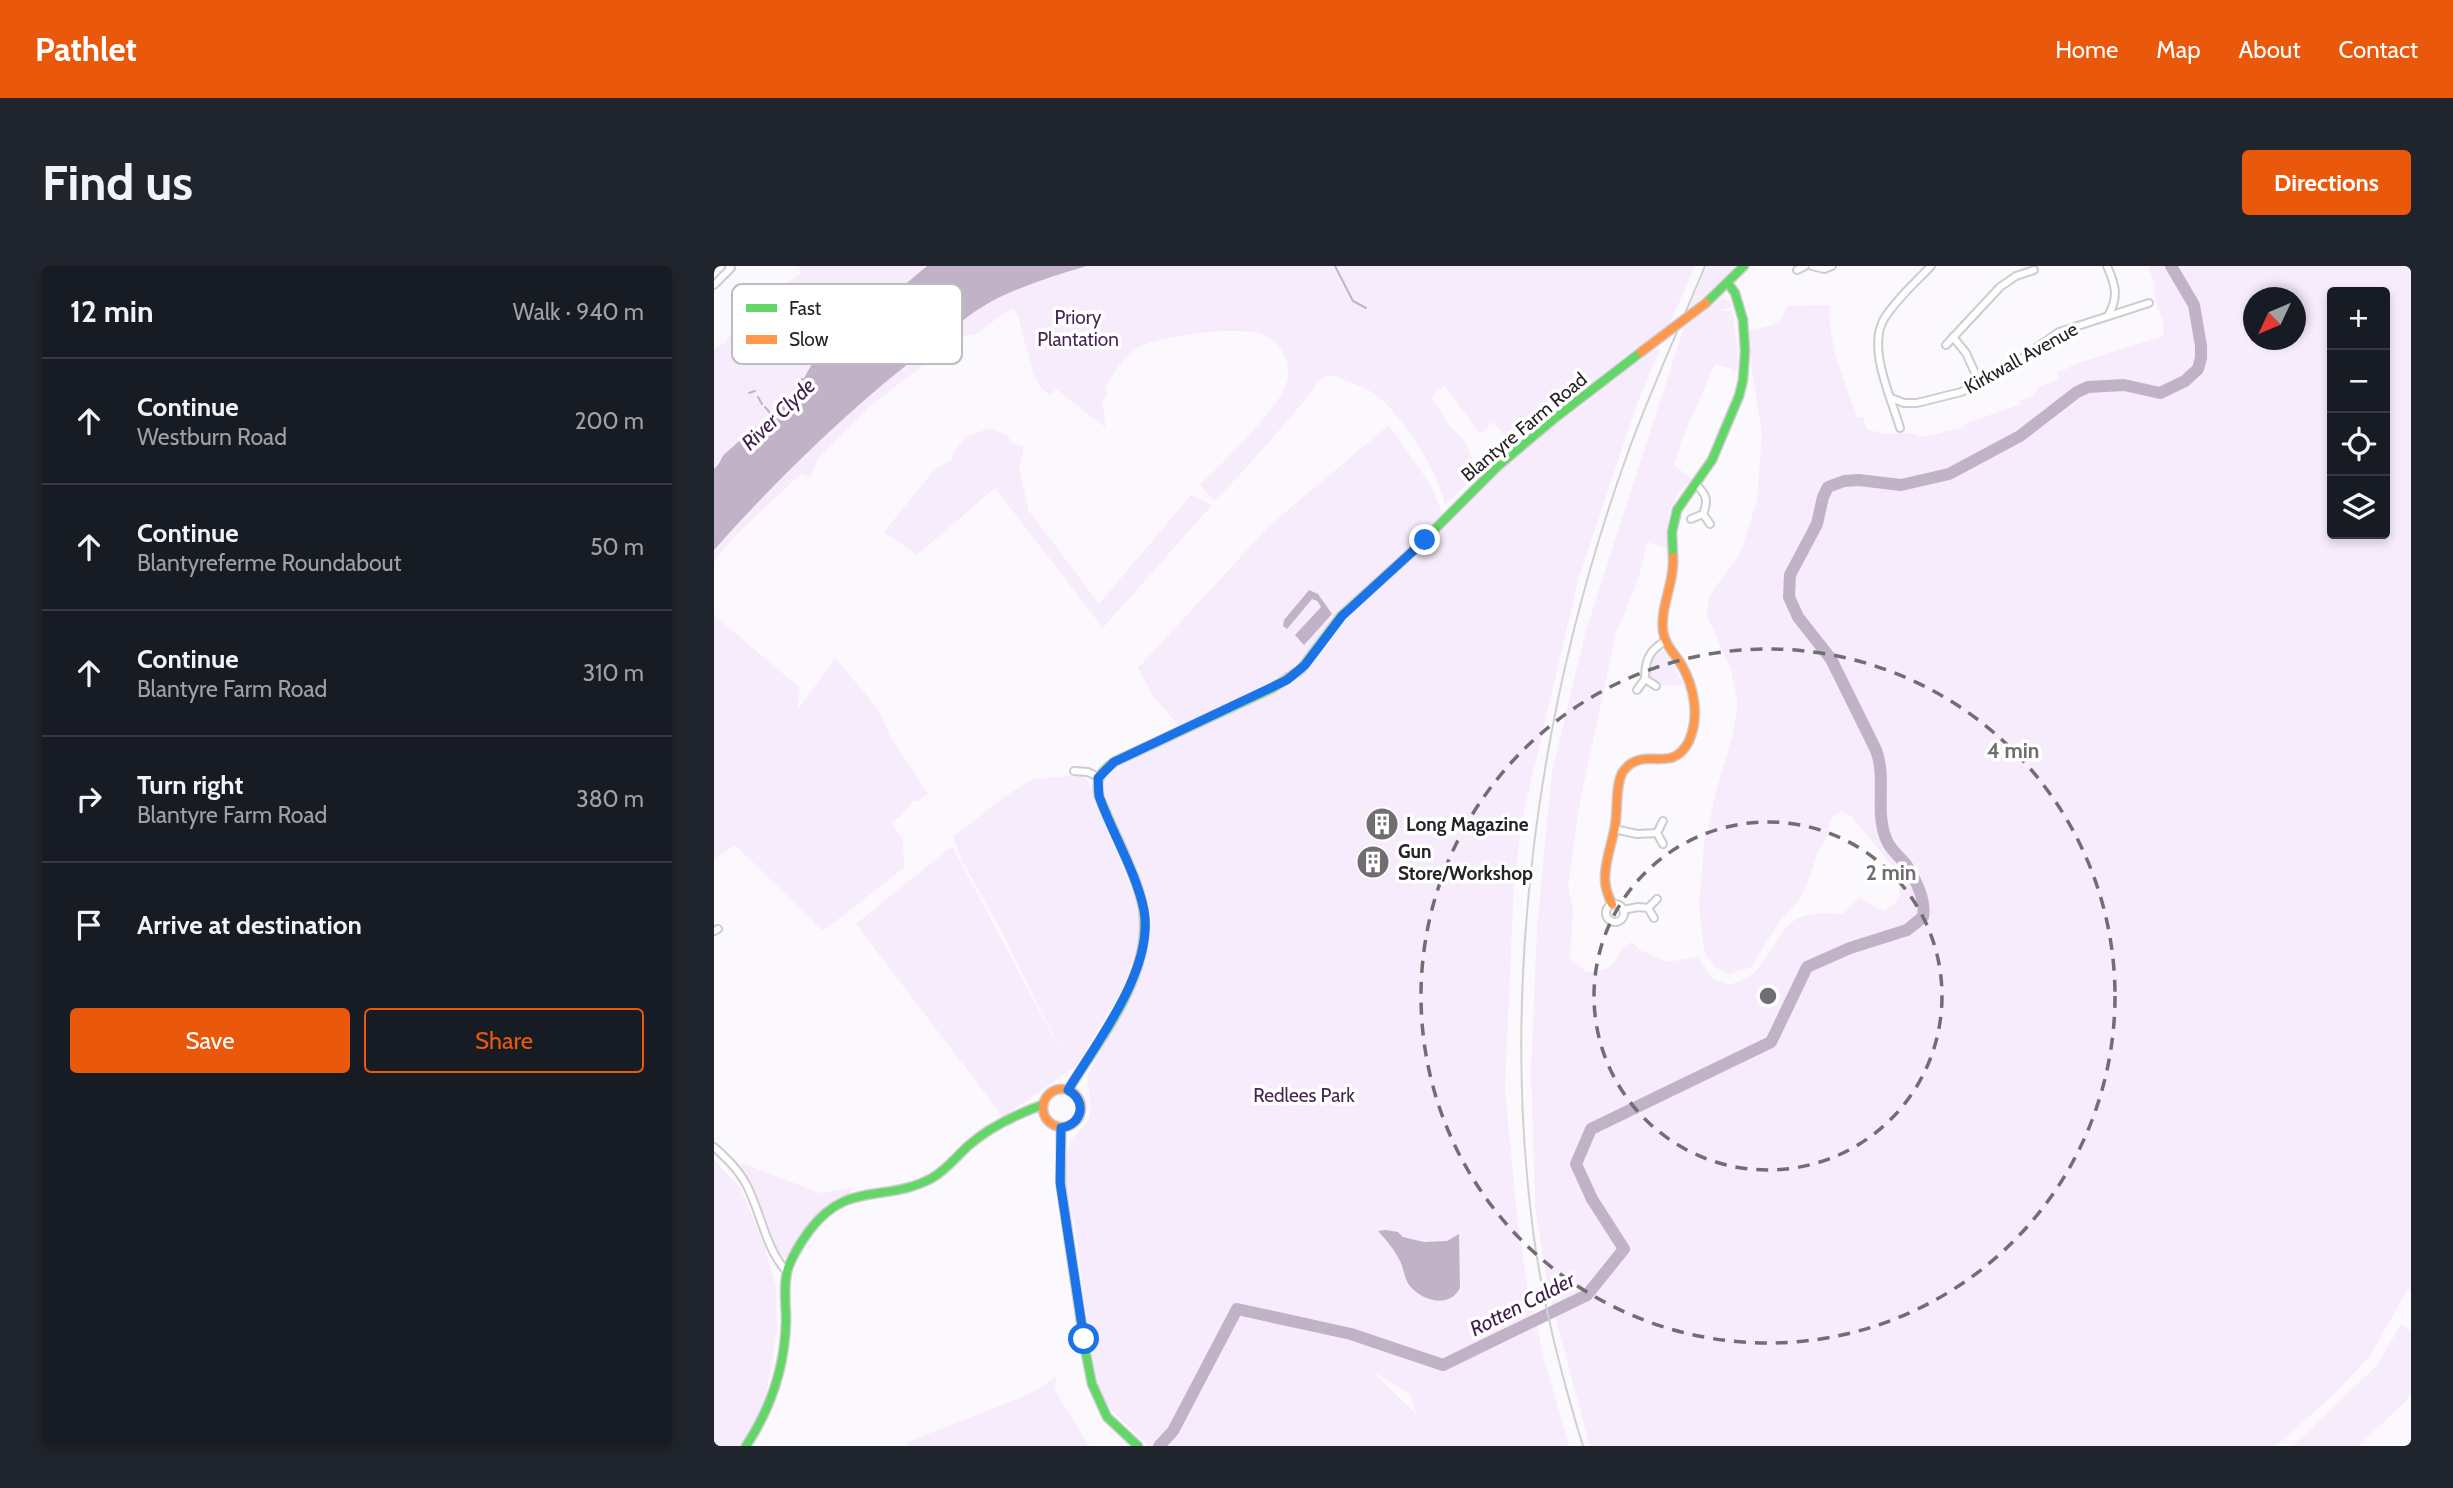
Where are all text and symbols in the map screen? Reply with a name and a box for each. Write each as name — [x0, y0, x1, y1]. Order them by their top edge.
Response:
text: Pathlet — [35, 29, 137, 69]
text: Home — [2055, 35, 2118, 64]
text: Map — [2156, 35, 2201, 64]
text: About — [2239, 35, 2301, 64]
text: Contact — [2339, 35, 2418, 64]
button: Directions — [2242, 150, 2411, 215]
text: Find us — [42, 153, 193, 212]
legend — [732, 284, 962, 364]
north arrow — [2243, 287, 2306, 350]
map controls — [2327, 287, 2390, 539]
button: + — [2327, 287, 2390, 350]
text: 12 min — [70, 293, 154, 330]
text: Fast — [789, 297, 822, 320]
text: Walk · 940 m — [513, 298, 644, 326]
park label: Priory Plantation — [1037, 306, 1119, 351]
street label: Kirkwall Avenue — [1960, 317, 2082, 399]
text: Slow — [789, 328, 829, 351]
button: − — [2327, 350, 2390, 413]
street label: Blantyre Farm Road — [1456, 368, 1592, 486]
water label: River Clyde — [736, 373, 820, 455]
text: Continue — [137, 391, 239, 423]
icon: ahead — [70, 402, 108, 440]
text: 200 m — [574, 407, 644, 435]
button: locate — [2327, 413, 2390, 476]
text: Westburn Road — [137, 423, 287, 451]
button: layers — [2327, 476, 2390, 539]
text: Continue — [137, 517, 239, 549]
route end — [1409, 524, 1440, 555]
icon: ahead — [70, 528, 108, 566]
text: 50 m — [590, 533, 644, 561]
text: Blantyreferme Roundabout — [137, 549, 401, 577]
text: Continue — [137, 643, 239, 675]
icon: ahead — [70, 654, 108, 692]
text: 310 m — [583, 659, 644, 687]
text: Blantyre Farm Road — [137, 675, 327, 703]
text: 4 min — [1987, 738, 2039, 763]
text: Turn right — [137, 769, 243, 801]
icon: right — [70, 780, 108, 818]
text: 380 m — [576, 785, 644, 813]
text: Blantyre Farm Road — [137, 801, 327, 829]
building icon: Long Magazine — [1363, 805, 1401, 843]
place label: Long Magazine — [1406, 813, 1529, 836]
place label: Gun Store/Workshop — [1398, 840, 1533, 885]
building icon: Gun Store/Workshop — [1354, 843, 1392, 881]
text: 2 min — [1866, 860, 1916, 885]
icon: arrive — [70, 906, 108, 944]
text: Arrive at destination — [137, 909, 362, 941]
centre of rings — [1756, 984, 1780, 1008]
button: Save — [70, 1008, 350, 1073]
button: Share — [364, 1008, 644, 1073]
park label: Redlees Park — [1253, 1084, 1355, 1107]
water label: Rotten Calder — [1465, 1266, 1580, 1341]
route start — [1068, 1323, 1099, 1354]

